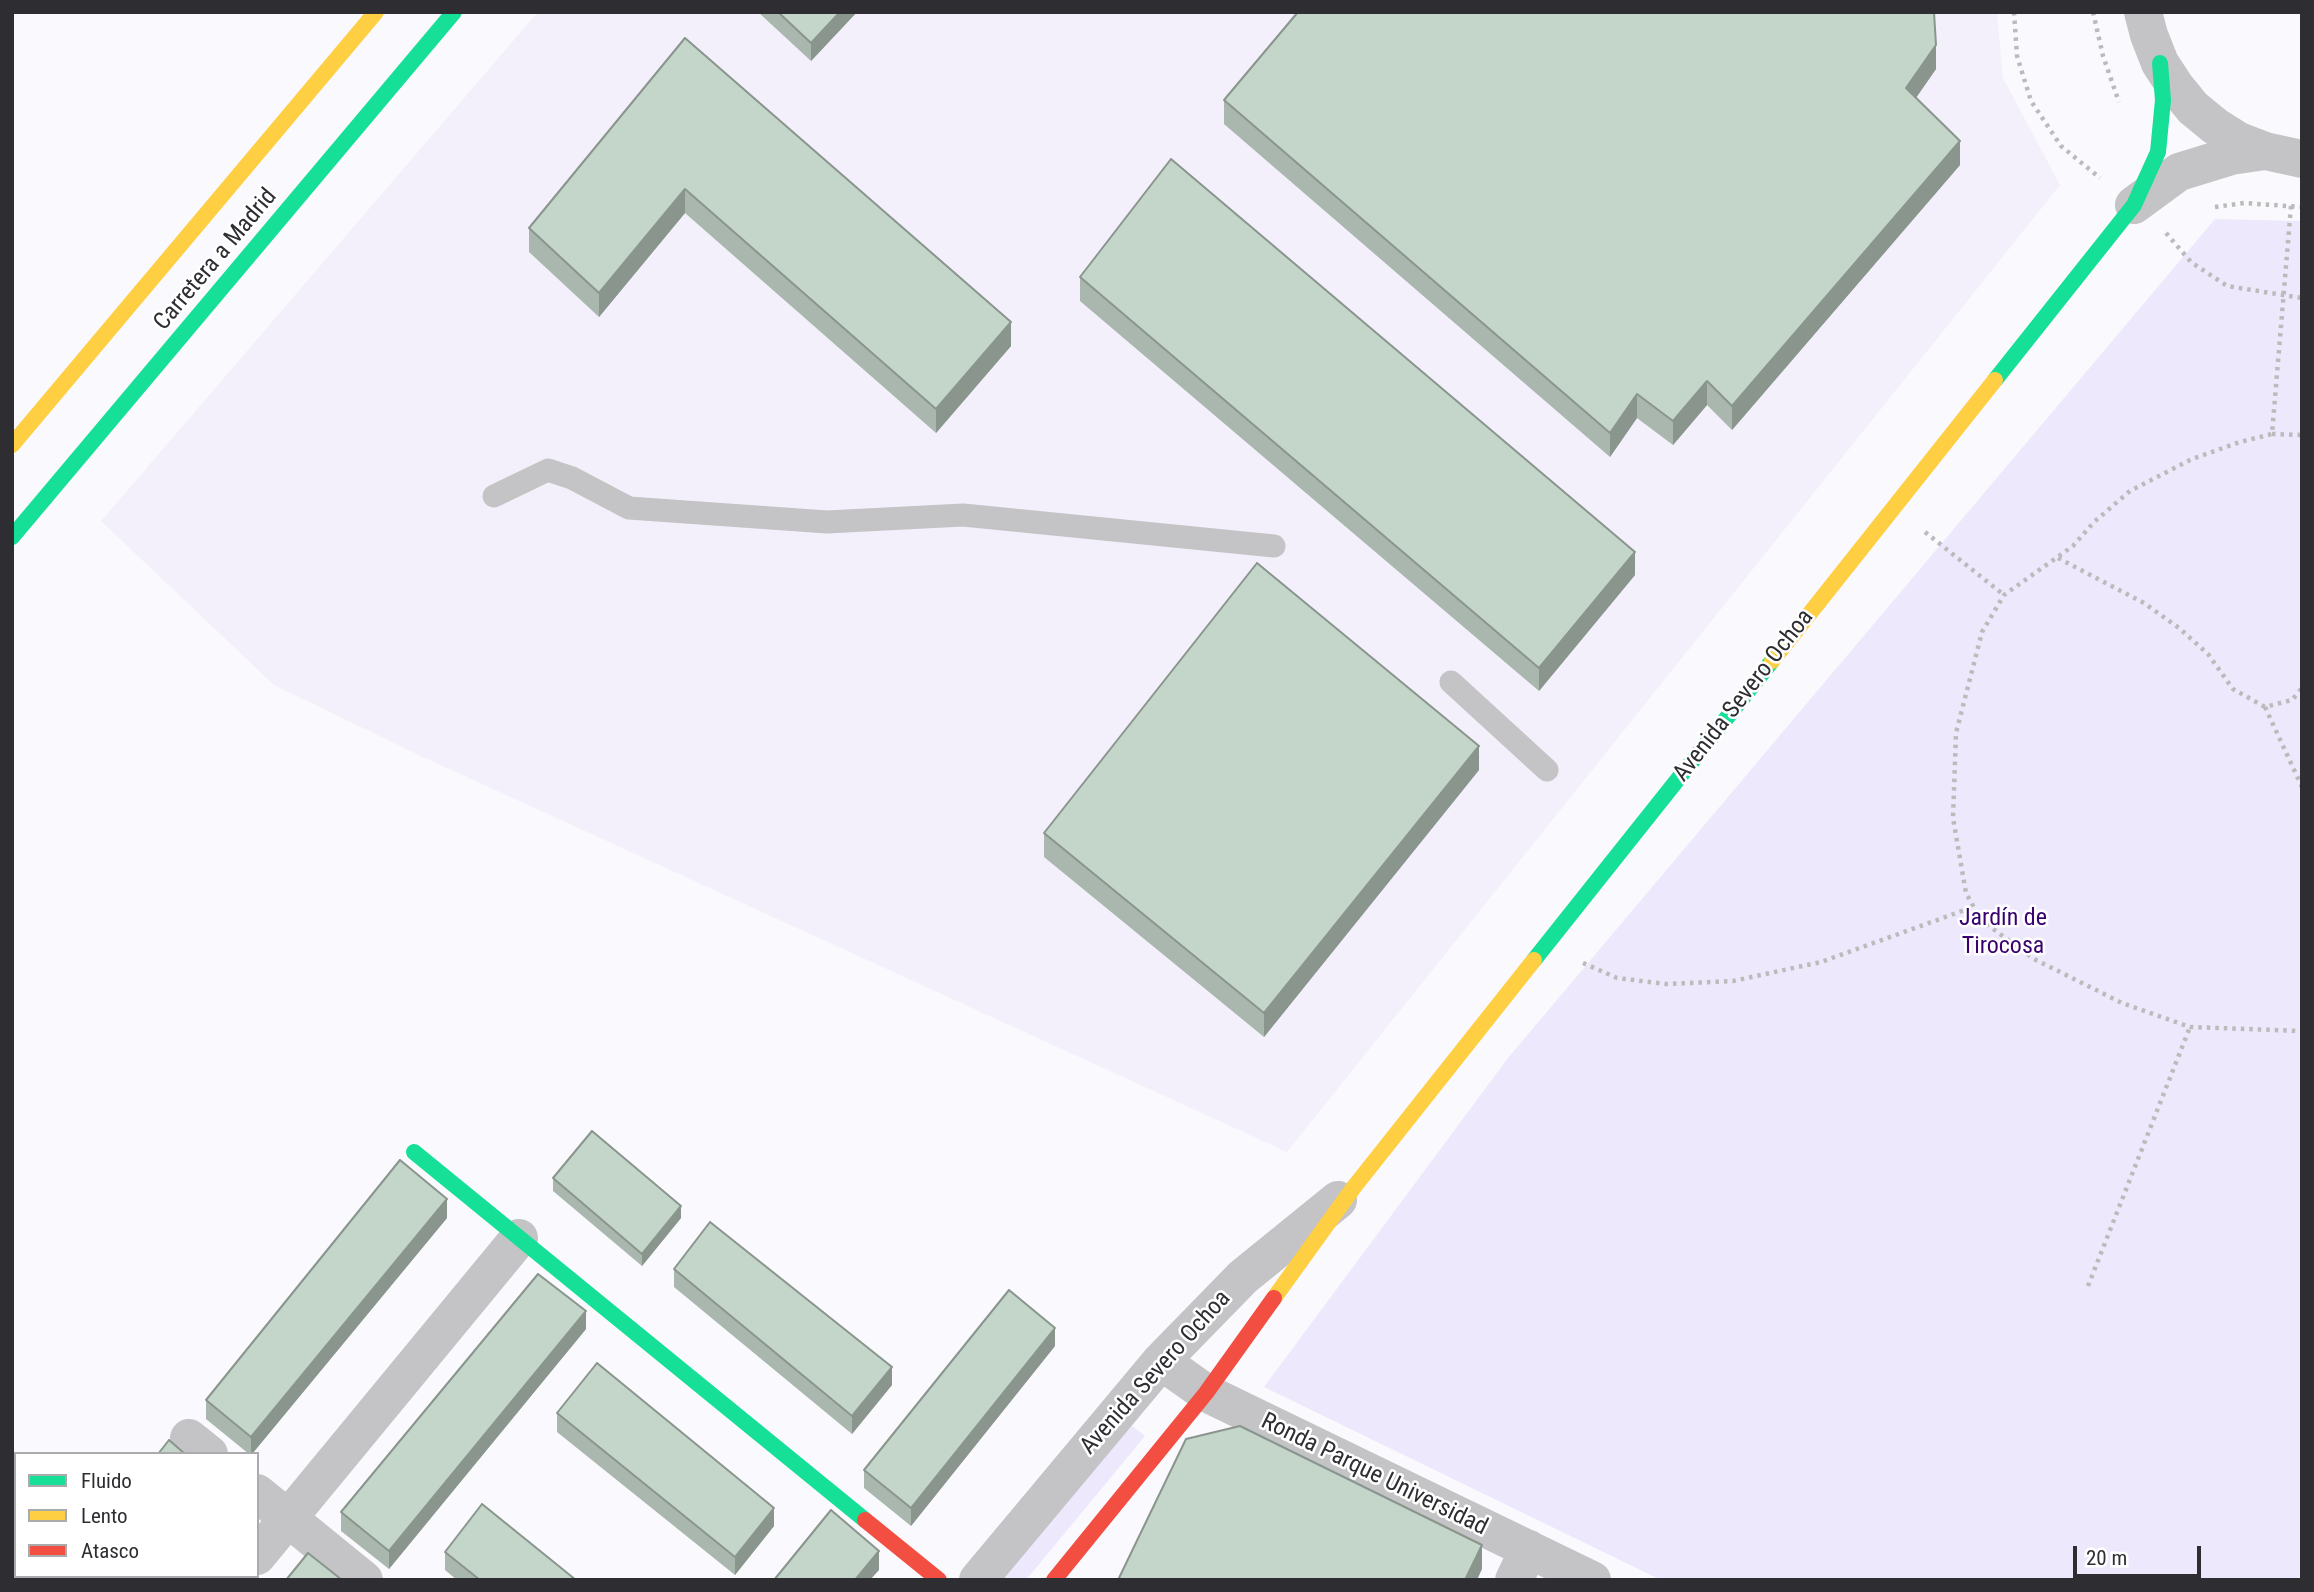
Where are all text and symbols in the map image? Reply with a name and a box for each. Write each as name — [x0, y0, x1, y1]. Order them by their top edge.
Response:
street label: Carretera a Madrid — [148, 183, 284, 337]
street label: Avenida Severo Ochoa — [1668, 604, 1820, 788]
park label: Jardín de Tirocosa — [1959, 905, 2047, 961]
street label: Avenida Severo Ochoa — [1075, 1285, 1237, 1461]
street label: Ronda Parque Universidad — [1256, 1408, 1492, 1542]
legend — [14, 1452, 259, 1578]
text: Fluido — [81, 1469, 132, 1493]
text: Lento — [81, 1504, 128, 1528]
scale bar — [2076, 1532, 2204, 1576]
text: Atasco — [81, 1539, 139, 1563]
text: 20 m — [2086, 1546, 2127, 1570]

